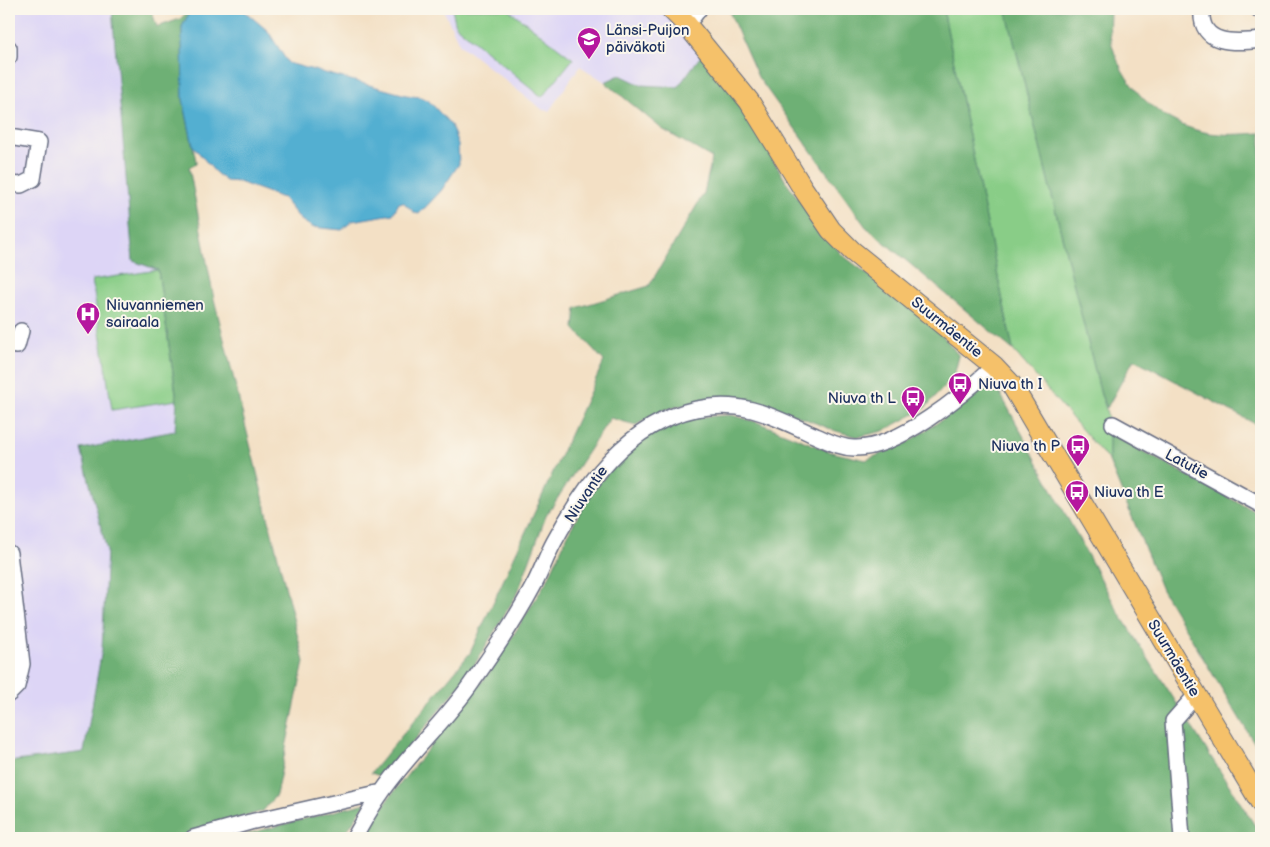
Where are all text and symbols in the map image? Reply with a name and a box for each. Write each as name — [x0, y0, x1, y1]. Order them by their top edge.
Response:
place label: Länsi-Puijon päiväkoti — [606, 21, 689, 57]
school or university icon: Länsi-Puijon päiväkoti — [576, 26, 602, 60]
street label: Suurmäentie — [907, 293, 986, 362]
place label: Niuvanniemen sairaala — [106, 296, 204, 332]
hospital icon: Niuvanniemen sairaala — [75, 301, 101, 335]
bus stop icon: Niuva th I — [947, 371, 973, 405]
place label: Niuva th I — [978, 375, 1043, 394]
bus stop icon: Niuva th L — [900, 385, 926, 419]
place label: Niuva th L — [828, 389, 896, 408]
bus stop icon: Niuva th P — [1065, 433, 1091, 467]
place label: Niuva th P — [991, 437, 1061, 456]
street label: Latutie — [1162, 445, 1212, 484]
street label: Niuvantie — [561, 462, 612, 526]
bus stop icon: Niuva th E — [1064, 479, 1090, 513]
place label: Niuva th E — [1094, 483, 1164, 502]
street label: Suurmäentie — [1143, 616, 1204, 700]

